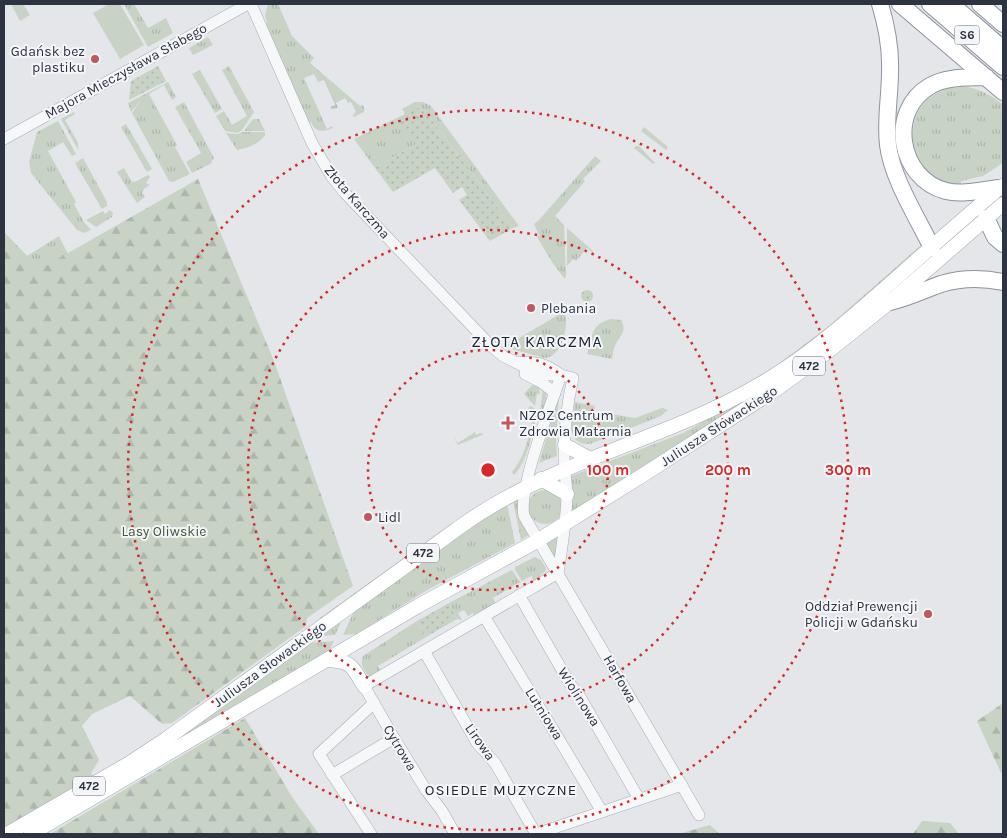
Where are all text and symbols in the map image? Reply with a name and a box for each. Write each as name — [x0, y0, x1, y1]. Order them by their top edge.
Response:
street label: Majora Mieczysława Słabego — [42, 19, 210, 123]
road number: S6 — [954, 26, 980, 44]
place label: Gdańsk bez plastiku — [11, 43, 85, 76]
marker: Gdańsk bez plastiku — [89, 53, 101, 65]
street label: Złota Karczma — [320, 162, 394, 242]
place label: Plebania — [541, 300, 596, 317]
marker: Plebania — [525, 302, 537, 314]
district label: ZŁOTA KARCZMA — [471, 332, 603, 351]
road number: 472 — [793, 356, 825, 376]
street label: Juliusza Słowackiego — [657, 382, 781, 470]
place label: NZOZ Centrum Zdrowia Matarnia — [519, 407, 632, 440]
marker: NZOZ Centrum Zdrowia Matarnia — [501, 416, 515, 430]
centre of rings — [479, 461, 497, 479]
text: 100 m — [587, 461, 629, 479]
text: 200 m — [705, 461, 751, 479]
text: 300 m — [825, 461, 871, 479]
place label: Lidl — [378, 509, 401, 526]
marker: Lidl — [362, 511, 374, 523]
park label: Lasy Oliwskie — [121, 523, 207, 540]
road number: 472 — [407, 544, 439, 562]
place label: Oddział Prewencji Policji w Gdańsku — [805, 598, 918, 631]
marker: Oddział Prewencji Policji w Gdańsku — [922, 608, 934, 620]
street label: Juliusza Słowackiego — [210, 617, 330, 711]
street label: Harfowa — [600, 652, 640, 706]
street label: Wiolinowa — [554, 664, 604, 730]
street label: Lutniowa — [521, 685, 567, 743]
street label: Lirowa — [461, 720, 499, 764]
street label: Cytrowa — [380, 722, 420, 774]
road number: 472 — [73, 776, 105, 796]
district label: OSIEDLE MUZYCZNE — [425, 781, 577, 799]

